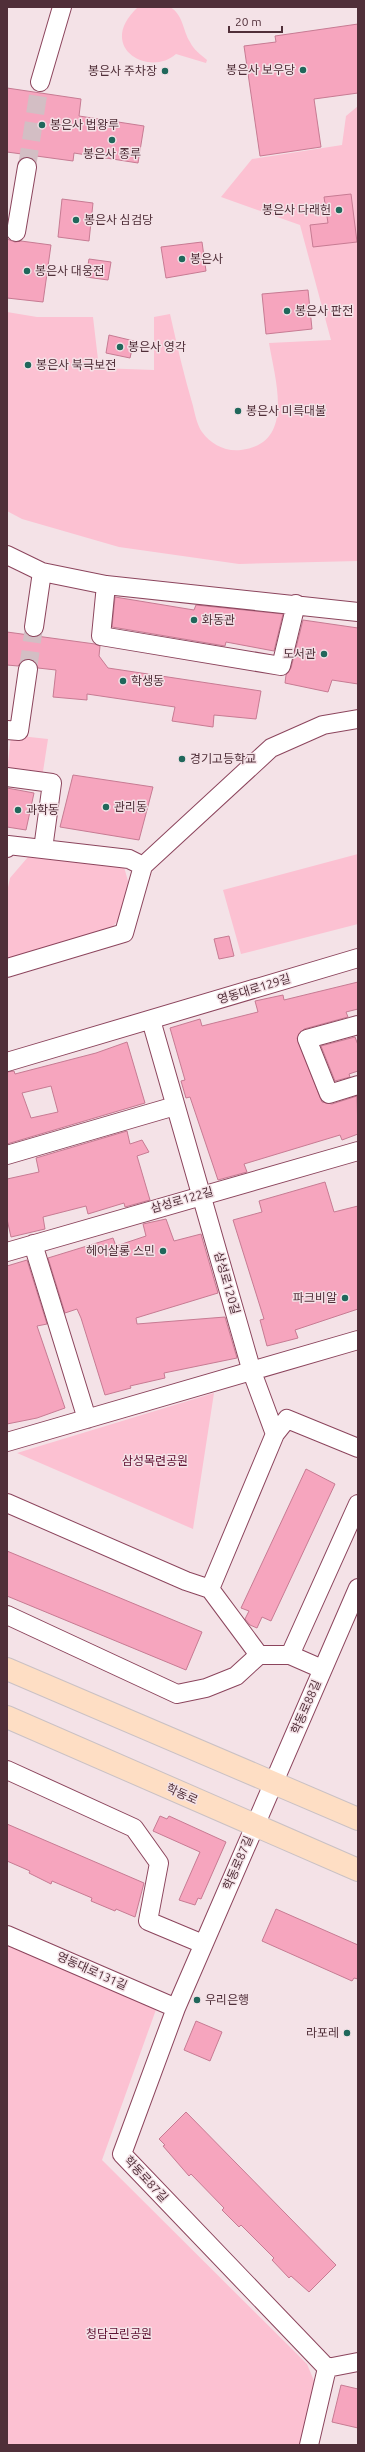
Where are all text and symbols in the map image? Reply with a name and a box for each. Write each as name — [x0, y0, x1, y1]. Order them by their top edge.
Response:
scale bar — [229, 8, 282, 34]
text: 20 m — [235, 15, 262, 28]
place label: 봉은사 보우당 — [226, 63, 295, 76]
place label: 봉은사 주차장 — [88, 64, 157, 77]
marker: 봉은사 보우당 — [298, 65, 308, 75]
marker: 봉은사 주차장 — [160, 66, 170, 76]
place label: 봉은사 법왕루 — [50, 118, 119, 131]
marker: 봉은사 법왕루 — [37, 120, 47, 130]
marker: 봉은사 종루 — [107, 135, 117, 145]
place label: 봉은사 종루 — [83, 147, 141, 160]
place label: 봉은사 다래헌 — [262, 203, 331, 216]
marker: 봉은사 다래헌 — [334, 205, 344, 215]
place label: 봉은사 심검당 — [84, 213, 153, 226]
marker: 봉은사 심검당 — [71, 215, 81, 225]
place label: 봉은사 — [190, 252, 223, 265]
marker: 봉은사 — [177, 254, 187, 264]
place label: 봉은사 대웅전 — [35, 264, 104, 277]
marker: 봉은사 대웅전 — [22, 266, 32, 276]
place label: 봉은사 판전 — [295, 304, 353, 317]
marker: 봉은사 판전 — [282, 306, 292, 316]
place label: 봉은사 영각 — [128, 340, 186, 353]
marker: 봉은사 영각 — [115, 342, 125, 352]
place label: 봉은사 북극보전 — [36, 358, 116, 371]
marker: 봉은사 북극보전 — [23, 360, 33, 370]
place label: 봉은사 미륵대불 — [246, 404, 326, 417]
marker: 봉은사 미륵대불 — [233, 406, 243, 416]
place label: 화동관 — [202, 613, 235, 626]
marker: 화동관 — [189, 615, 199, 625]
place label: 도서관 — [283, 647, 316, 660]
marker: 도서관 — [319, 649, 329, 659]
place label: 학생동 — [131, 674, 164, 687]
marker: 학생동 — [118, 676, 128, 686]
place label: 경기고등학교 — [190, 752, 256, 765]
marker: 경기고등학교 — [177, 754, 187, 764]
place label: 관리동 — [114, 800, 147, 813]
marker: 관리동 — [101, 802, 111, 812]
place label: 과학동 — [26, 803, 59, 816]
marker: 과학동 — [13, 805, 23, 815]
street label: 영동대로129길 — [216, 971, 292, 1006]
street label: 삼성로122길 — [149, 1184, 215, 1215]
place label: 헤어살롱 스민 — [86, 1244, 155, 1257]
marker: 헤어살롱 스민 — [158, 1246, 168, 1256]
street label: 삼성로120길 — [212, 1250, 243, 1316]
place label: 파크비알 — [293, 1291, 337, 1304]
marker: 파크비알 — [340, 1293, 350, 1303]
park label: 삼성목련공원 — [122, 1454, 188, 1467]
street label: 학동로88길 — [288, 1678, 323, 1736]
street label: 학동로 — [164, 1781, 200, 1806]
street label: 학동로87길 — [220, 1834, 255, 1892]
street label: 영동대로131길 — [55, 1949, 129, 1992]
place label: 우리은행 — [205, 1993, 249, 2006]
marker: 우리은행 — [192, 1995, 202, 2005]
place label: 라포레 — [306, 2026, 339, 2039]
marker: 라포레 — [342, 2028, 352, 2038]
street label: 학동로87길 — [122, 2153, 171, 2204]
park label: 청담근린공원 — [86, 2327, 152, 2340]

